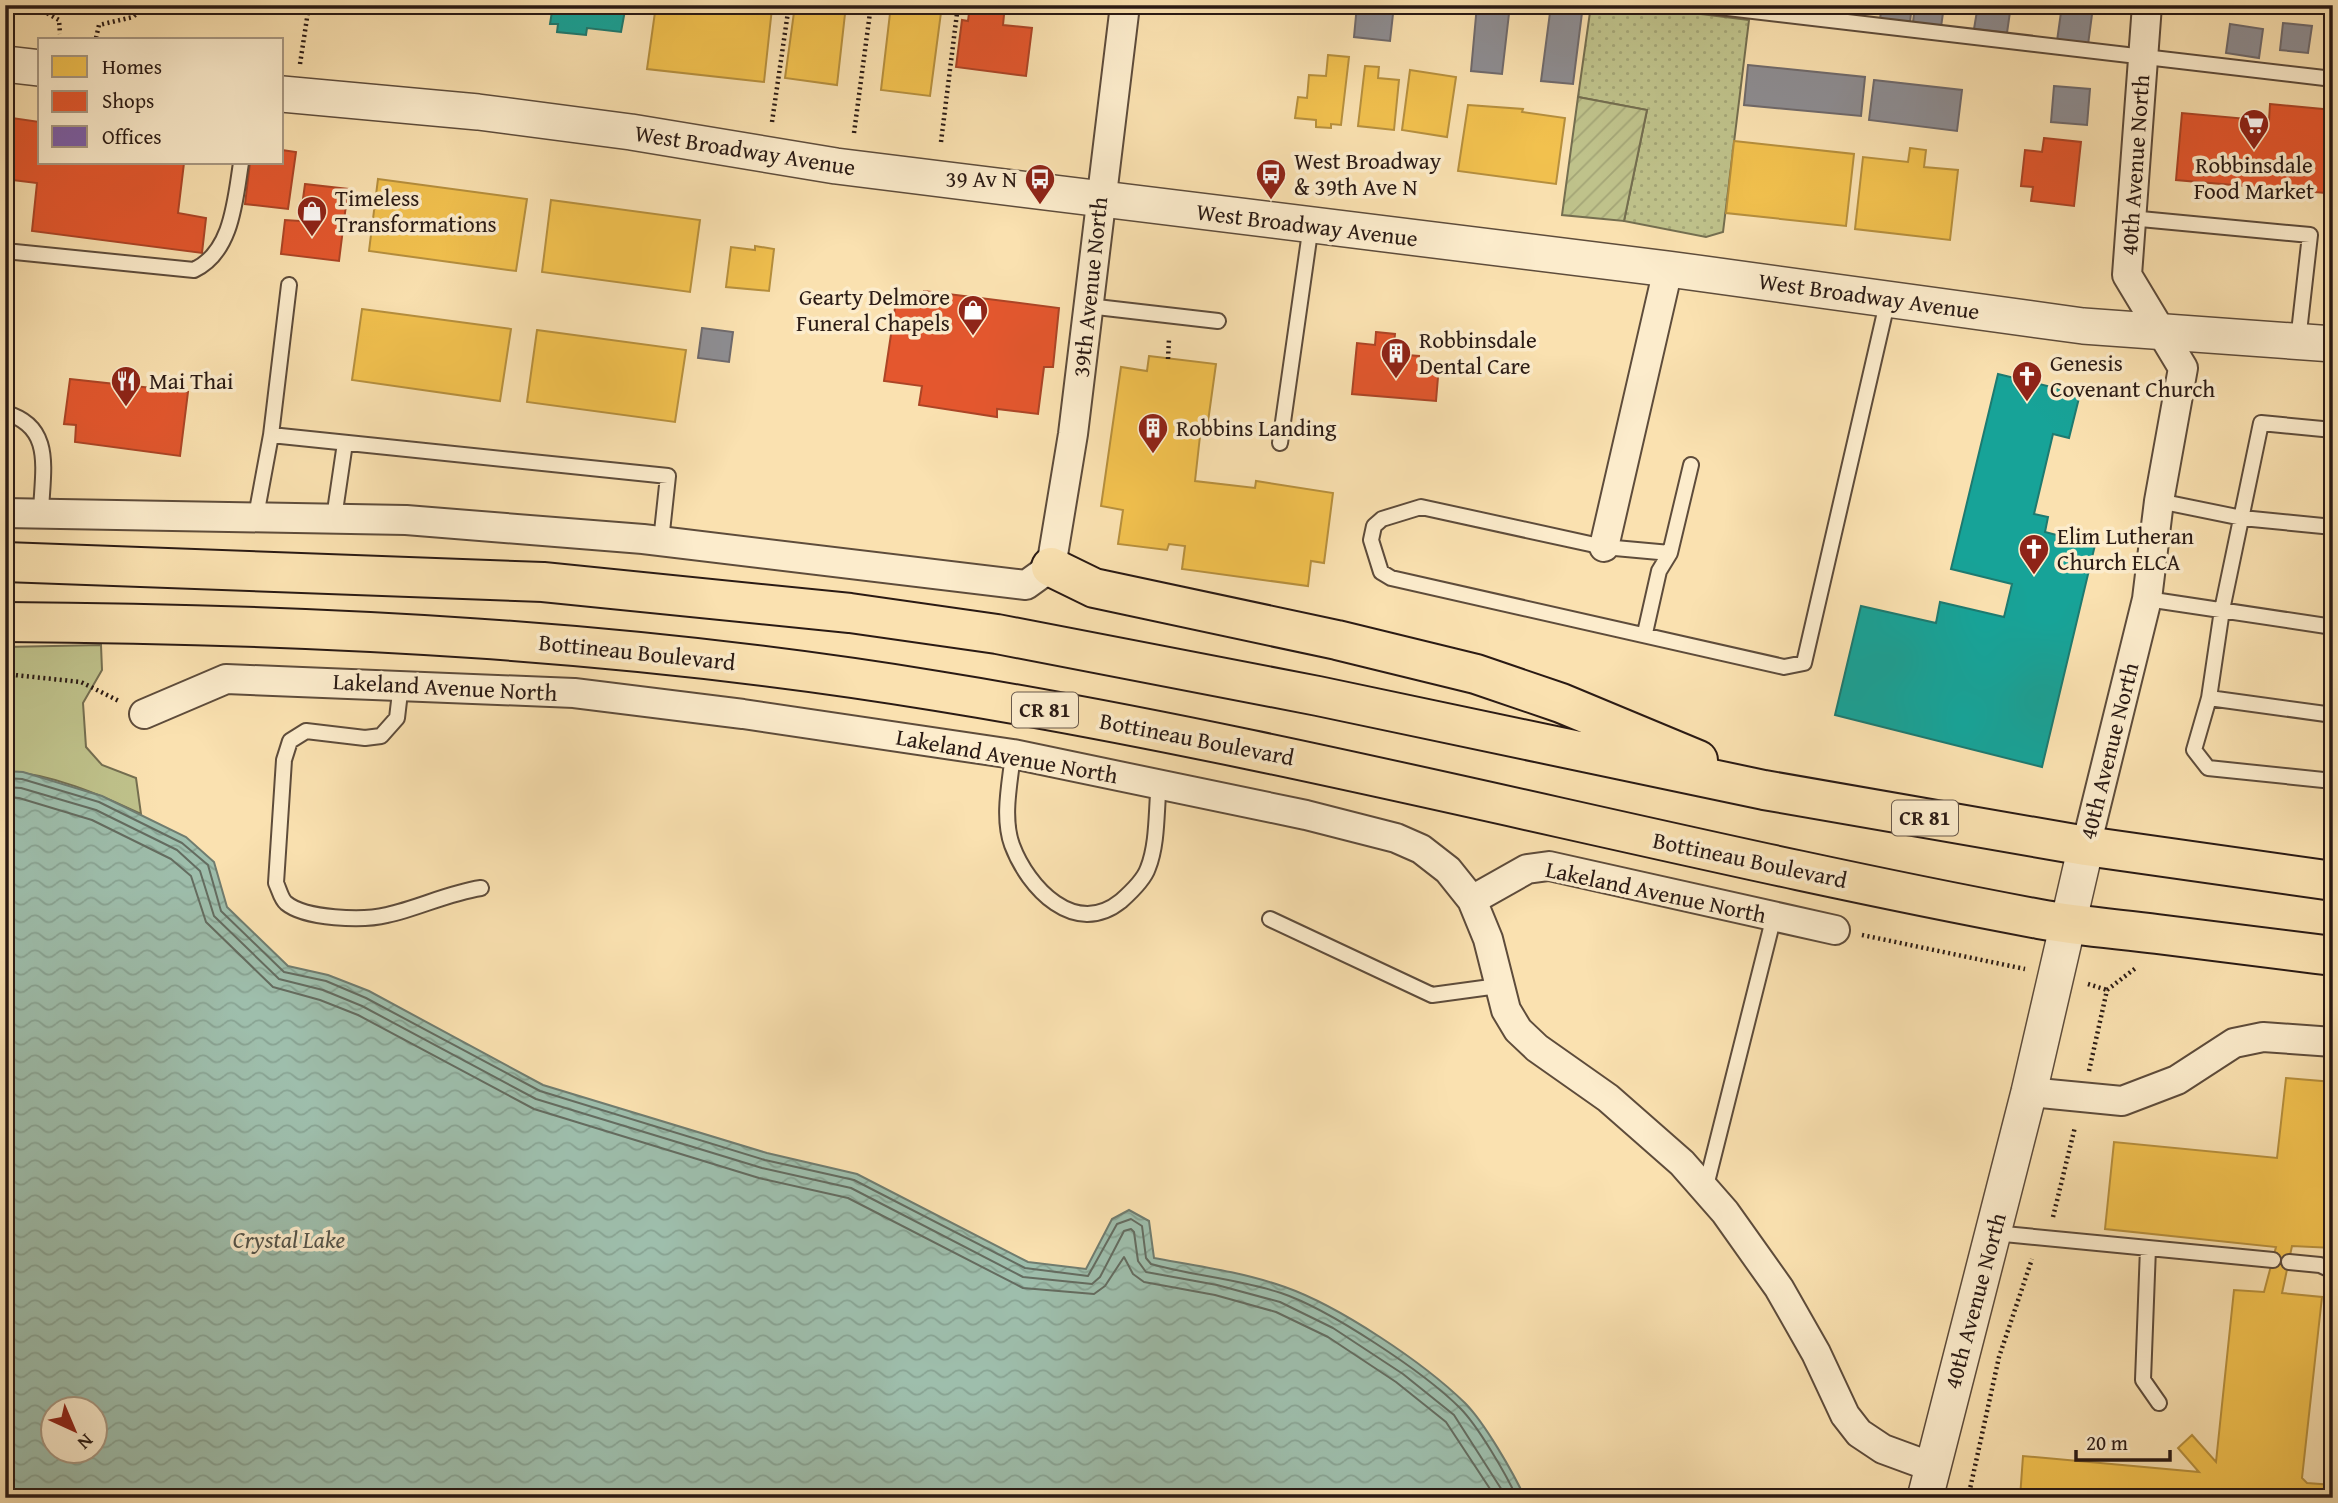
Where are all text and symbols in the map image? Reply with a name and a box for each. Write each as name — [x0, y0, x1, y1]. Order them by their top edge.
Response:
legend — [38, 38, 284, 164]
text: Homes — [102, 51, 162, 82]
street label: 40th Avenue North — [2112, 73, 2157, 257]
text: Shops — [102, 85, 154, 116]
supermarket icon: Robbinsdale Food Market — [2237, 107, 2271, 151]
street label: West Broadway Avenue — [632, 116, 858, 183]
text: Offices — [102, 121, 162, 152]
place label: West Broadway & 39th Ave N — [1294, 144, 1442, 203]
place label: Robbinsdale Food Market — [2194, 148, 2314, 207]
bus stop icon: West Broadway & 39th Ave N — [1254, 157, 1288, 201]
place label: 39 Av N — [945, 162, 1017, 195]
bus stop icon: 39 Av N — [1023, 162, 1057, 206]
place label: Timeless Transformations — [335, 181, 497, 240]
shop icon: Timeless Transformations — [295, 194, 329, 238]
street label: 39th Avenue North — [1064, 195, 1115, 379]
street label: West Broadway Avenue — [1194, 195, 1420, 254]
street label: West Broadway Avenue — [1756, 264, 1982, 327]
place label: Gearty Delmore Funeral Chapels — [796, 280, 950, 339]
shop icon: Gearty Delmore Funeral Chapels — [956, 293, 990, 337]
place label: Robbinsdale Dental Care — [1419, 323, 1537, 382]
building icon: Robbinsdale Dental Care — [1379, 336, 1413, 380]
place label: Genesis Covenant Church — [2050, 346, 2215, 405]
church icon: Genesis Covenant Church — [2010, 359, 2044, 403]
restaurant icon: Mai Thai — [109, 364, 143, 408]
place label: Mai Thai — [149, 364, 233, 397]
building icon: Robbins Landing — [1136, 411, 1170, 455]
place label: Robbins Landing — [1176, 411, 1337, 444]
place label: Elim Lutheran Church ELCA — [2057, 519, 2194, 578]
church icon: Elim Lutheran Church ELCA — [2017, 532, 2051, 576]
street label: Bottineau Boulevard — [537, 625, 738, 678]
street label: 40th Avenue North — [2071, 659, 2146, 843]
street label: Lakeland Avenue North — [332, 664, 558, 709]
road number: CR 81 — [1012, 692, 1078, 728]
street label: Bottineau Boulevard — [1097, 703, 1298, 774]
street label: Lakeland Avenue North — [894, 720, 1121, 791]
road number: CR 81 — [1892, 800, 1958, 836]
street label: Bottineau Boulevard — [1650, 823, 1851, 896]
street label: Lakeland Avenue North — [1543, 852, 1770, 931]
street label: 40th Avenue North — [1935, 1209, 2014, 1393]
water label: Crystal Lake — [233, 1222, 346, 1257]
north arrow — [38, 1394, 108, 1464]
scale bar — [2076, 1419, 2170, 1463]
text: 20 m — [2086, 1427, 2128, 1458]
text: N — [71, 1428, 100, 1457]

